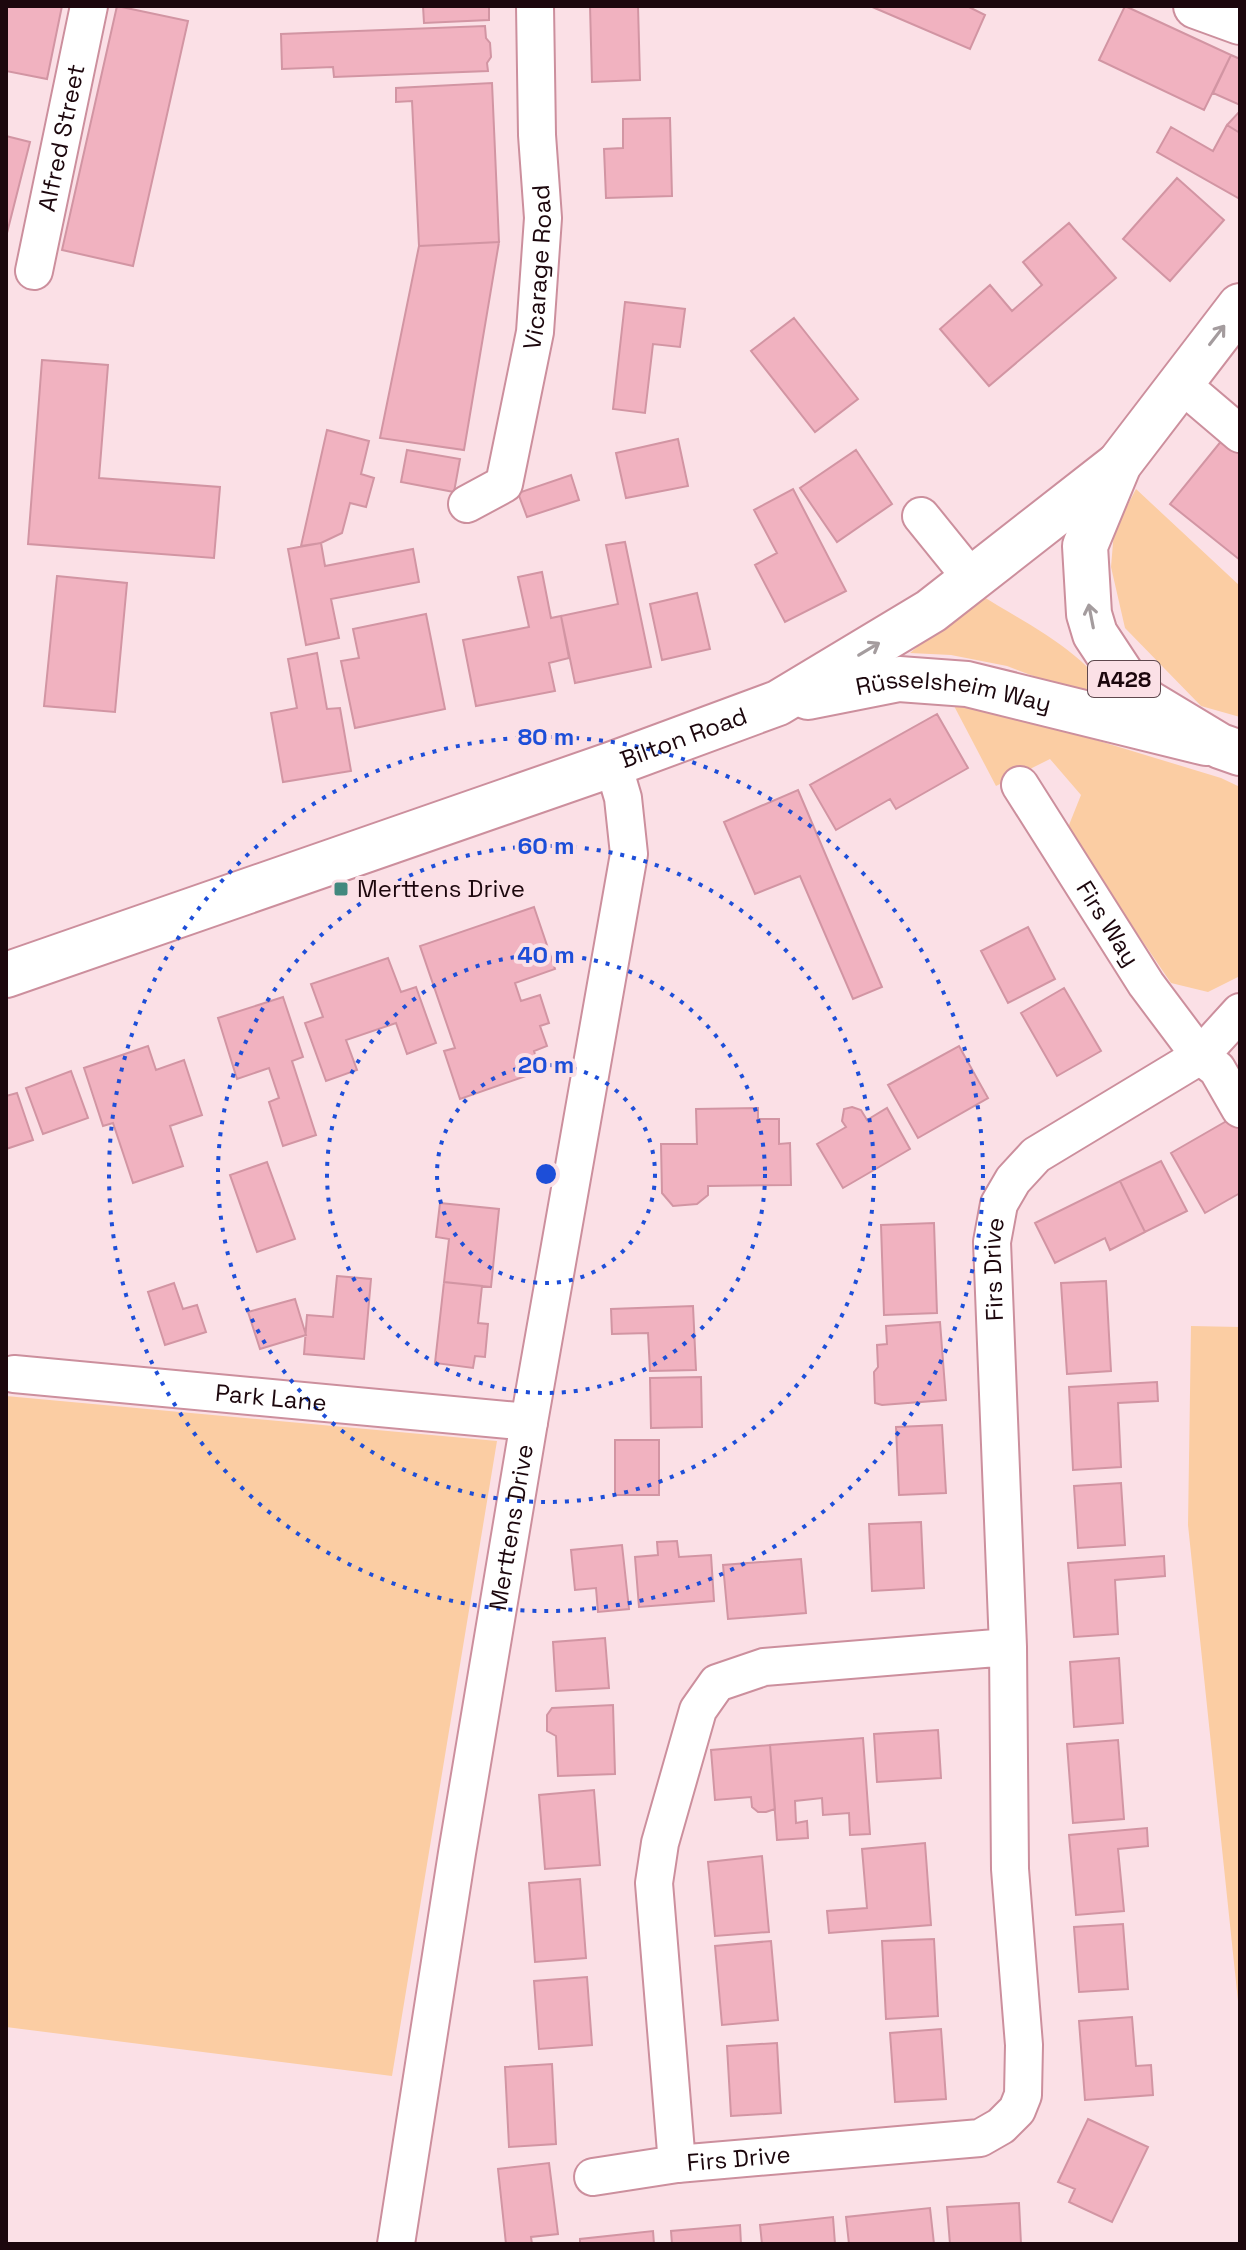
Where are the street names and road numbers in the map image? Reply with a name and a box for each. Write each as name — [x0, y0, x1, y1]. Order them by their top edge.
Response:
street label: Alfred Street — [31, 61, 92, 214]
street label: Vicarage Road — [516, 184, 558, 353]
road number: A428 — [1088, 661, 1160, 697]
street label: Rüsselsheim Way — [853, 663, 1055, 719]
street label: Bilton Road — [616, 700, 751, 775]
street label: Firs Way — [1070, 875, 1147, 972]
street label: Firs Drive — [976, 1215, 1011, 1322]
street label: Park Lane — [214, 1377, 328, 1418]
street label: Merttens Drive — [482, 1442, 540, 1613]
street label: Firs Drive — [685, 2138, 792, 2178]

